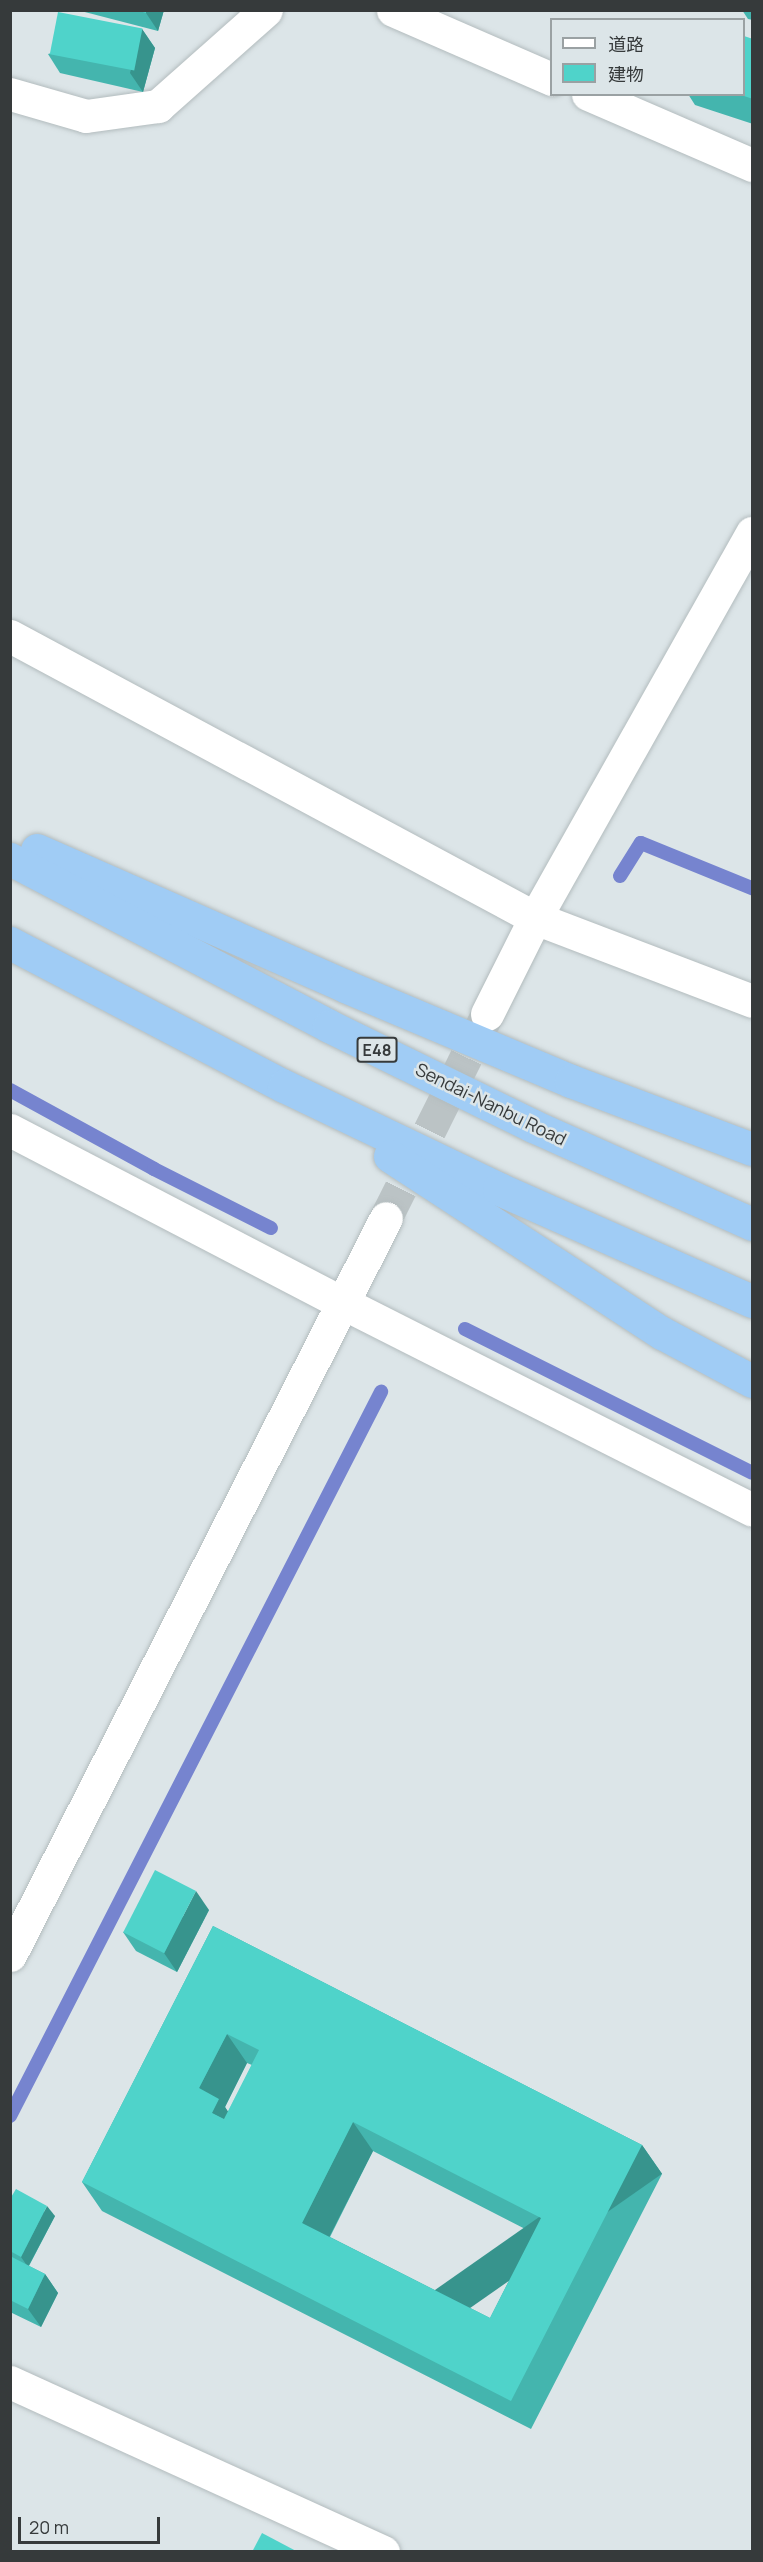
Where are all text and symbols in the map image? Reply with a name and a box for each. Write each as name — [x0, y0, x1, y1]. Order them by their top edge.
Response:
legend — [550, 18, 745, 96]
text: 道路 — [608, 32, 644, 56]
text: 建物 — [608, 62, 644, 86]
road number: E48 — [356, 1037, 398, 1063]
street label: Sendai-Nanbu Road — [412, 1058, 570, 1150]
scale bar — [21, 2505, 164, 2543]
text: 20 m — [29, 2515, 69, 2539]

